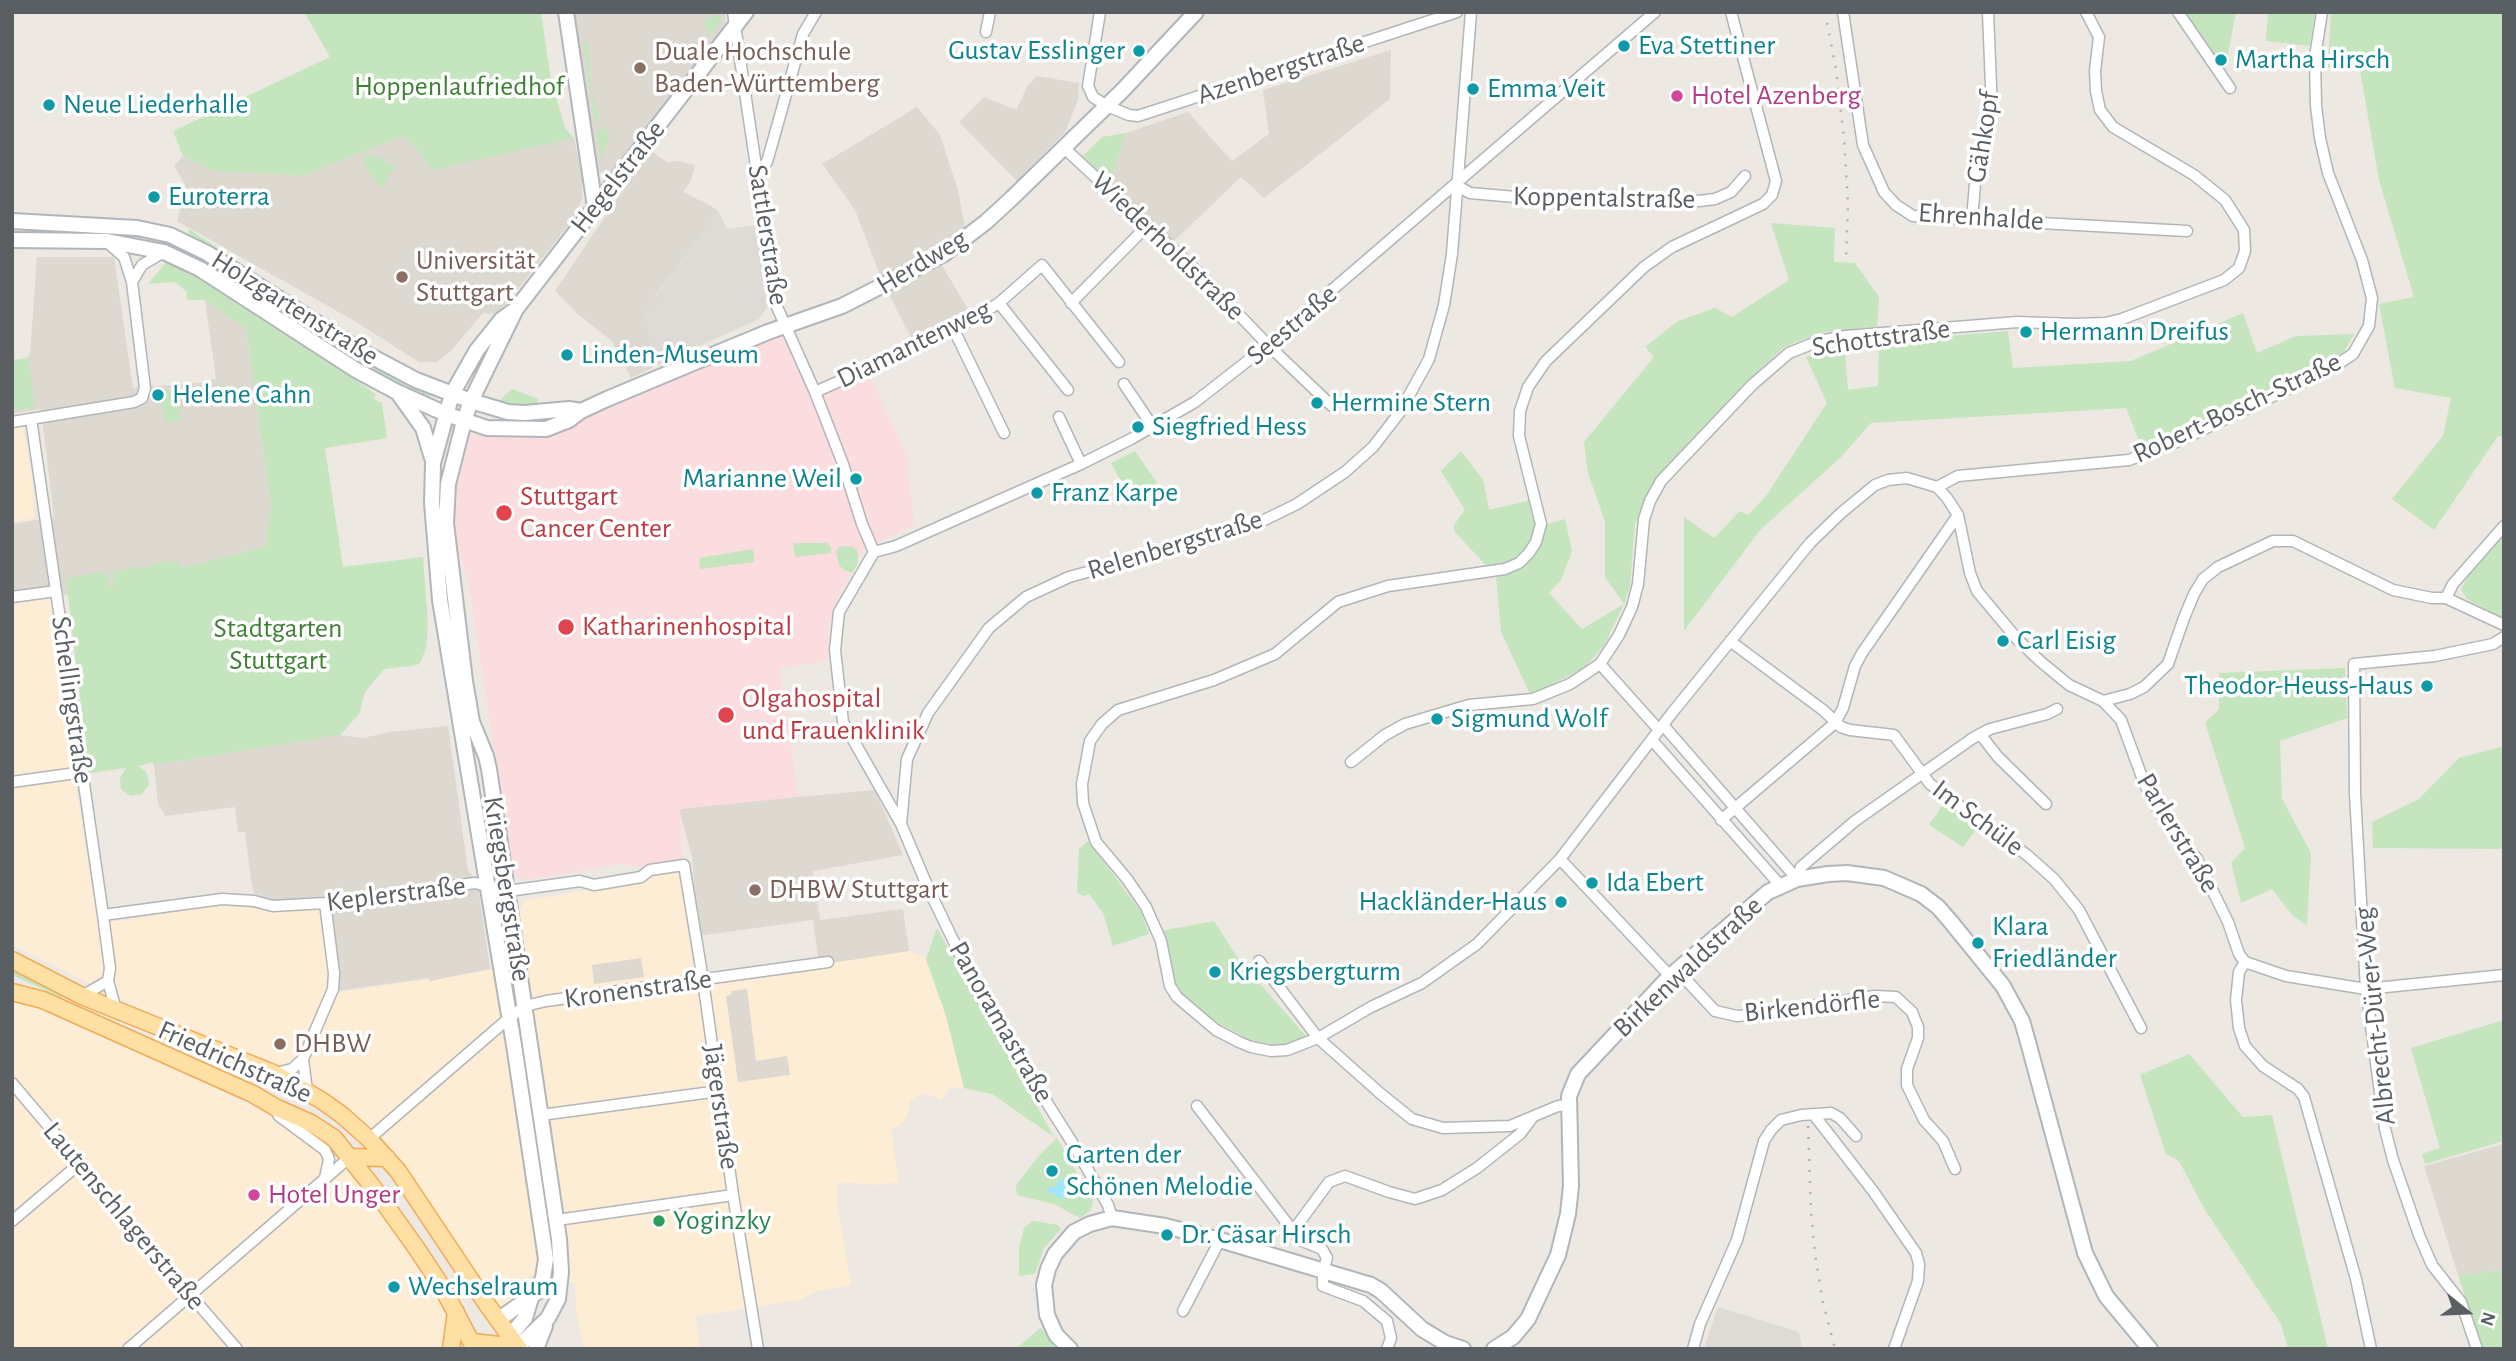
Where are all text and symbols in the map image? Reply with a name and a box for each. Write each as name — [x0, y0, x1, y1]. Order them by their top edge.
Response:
street label: Azenbergstraße — [1193, 26, 1369, 112]
place label: Eva Stettiner — [1638, 29, 1775, 63]
place label: Gustav Esslinger — [948, 34, 1125, 68]
place label: Duale Hochschule Baden-Württemberg — [654, 35, 880, 101]
marker: Eva Stettiner — [1616, 38, 1632, 54]
marker: Gustav Esslinger — [1131, 43, 1147, 59]
place label: Martha Hirsch — [2235, 43, 2390, 77]
marker: Martha Hirsch — [2213, 52, 2229, 68]
marker: Duale Hochschule Baden-Württemberg — [632, 60, 648, 76]
park label: Hoppenlaufriedhof — [354, 70, 564, 104]
place label: Emma Veit — [1487, 72, 1605, 106]
place label: Hotel Azenberg — [1691, 79, 1861, 113]
marker: Emma Veit — [1465, 81, 1481, 97]
place label: Neue Liederhalle — [63, 88, 248, 122]
marker: Hotel Azenberg — [1669, 88, 1685, 104]
street label: Gähkopf — [1959, 89, 2007, 185]
marker: Neue Liederhalle — [41, 97, 57, 113]
street label: Hegelstraße — [563, 114, 673, 240]
street label: Sattlerstraße — [740, 162, 796, 308]
street label: Wiederholdstraße — [1084, 164, 1252, 328]
place label: Euroterra — [168, 180, 270, 214]
street label: Koppentalstraße — [1512, 180, 1696, 216]
marker: Euroterra — [146, 189, 162, 205]
street label: Ehrenhalde — [1917, 196, 2045, 238]
street label: Herdweg — [871, 222, 973, 302]
street label: Holzgartenstraße — [205, 243, 385, 373]
place label: Universität Stuttgart — [416, 244, 536, 310]
marker: Universität Stuttgart — [394, 269, 410, 285]
street label: Seestraße — [1240, 277, 1344, 373]
street label: Diamantenweg — [832, 292, 996, 396]
street label: Schottstraße — [1810, 312, 1952, 364]
place label: Hermann Dreifus — [2040, 315, 2229, 349]
marker: Hermann Dreifus — [2018, 324, 2034, 340]
place label: Linden-Museum — [581, 338, 759, 372]
street label: Robert-Bosch-Straße — [2127, 345, 2347, 471]
marker: Linden-Museum — [559, 347, 575, 363]
place label: Helene Cahn — [172, 378, 312, 412]
place label: Hermine Stern — [1331, 386, 1491, 420]
marker: Helene Cahn — [150, 387, 166, 403]
marker: Hermine Stern — [1309, 395, 1325, 411]
place label: Siegfried Hess — [1152, 410, 1307, 444]
marker: Siegfried Hess — [1130, 419, 1146, 435]
place label: Marianne Weil — [683, 462, 842, 496]
marker: Marianne Weil — [848, 471, 864, 487]
place label: Franz Karpe — [1051, 476, 1178, 510]
place label: Stuttgart Cancer Center — [520, 480, 671, 546]
marker: Franz Karpe — [1029, 485, 1045, 501]
street label: Relenbergstraße — [1083, 502, 1267, 588]
marker: Stuttgart Cancer Center — [494, 503, 514, 523]
place label: Katharinenhospital — [582, 610, 792, 644]
park label: Stadtgarten Stuttgart — [214, 612, 342, 678]
street label: Schellingstraße — [44, 614, 100, 786]
marker: Katharinenhospital — [556, 617, 576, 637]
place label: Carl Eisig — [2017, 624, 2116, 658]
marker: Carl Eisig — [1995, 633, 2011, 649]
place label: Theodor-Heuss-Haus — [2184, 669, 2413, 703]
marker: Theodor-Heuss-Haus — [2419, 678, 2435, 694]
place label: Olgahospital und Frauenklinik — [742, 682, 924, 748]
place label: Sigmund Wolf — [1451, 702, 1608, 736]
marker: Olgahospital und Frauenklinik — [716, 705, 736, 725]
marker: Sigmund Wolf — [1429, 711, 1445, 727]
street label: Parlerstraße — [2129, 767, 2227, 899]
street label: Im Schüle — [1925, 773, 2031, 863]
street label: Kriegsbergstraße — [476, 794, 538, 984]
place label: Ida Ebert — [1606, 866, 1704, 900]
street label: Keplerstraße — [324, 869, 468, 919]
place label: DHBW Stuttgart — [769, 873, 949, 907]
marker: Ida Ebert — [1584, 875, 1600, 891]
marker: DHBW Stuttgart — [747, 882, 763, 898]
place label: Hackländer-Haus — [1359, 885, 1547, 919]
street label: Birkenwaldstraße — [1606, 889, 1770, 1045]
marker: Hackländer-Haus — [1553, 894, 1569, 910]
street label: Albrecht-Dürer-Weg — [2347, 905, 2403, 1127]
place label: Klara Friedländer — [1992, 910, 2117, 976]
street label: Panoramastraße — [941, 935, 1061, 1109]
marker: Klara Friedländer — [1970, 935, 1986, 951]
place label: Kriegsbergturm — [1229, 955, 1401, 989]
street label: Kronenstraße — [562, 962, 714, 1016]
marker: Kriegsbergturm — [1207, 964, 1223, 980]
street label: Birkendörfle — [1742, 982, 1882, 1030]
street label: Friedrichstraße — [153, 1013, 317, 1111]
place label: DHBW — [294, 1027, 371, 1061]
marker: DHBW — [272, 1036, 288, 1052]
street label: Jägerstraße — [696, 1042, 746, 1172]
street label: Lautenschlagerstraße — [36, 1115, 212, 1317]
place label: Garten der Schönen Melodie — [1066, 1138, 1253, 1204]
marker: Garten der Schönen Melodie — [1044, 1163, 1060, 1179]
place label: Hotel Unger — [268, 1178, 400, 1212]
marker: Hotel Unger — [246, 1187, 262, 1203]
place label: Yoginzky — [673, 1204, 771, 1238]
marker: Yoginzky — [651, 1213, 667, 1229]
place label: Dr. Cäsar Hirsch — [1181, 1218, 1352, 1252]
marker: Dr. Cäsar Hirsch — [1159, 1227, 1175, 1243]
place label: Wechselraum — [408, 1270, 558, 1304]
north arrow — [2432, 1277, 2502, 1347]
marker: Wechselraum — [386, 1279, 402, 1295]
text: N — [2476, 1309, 2499, 1328]

